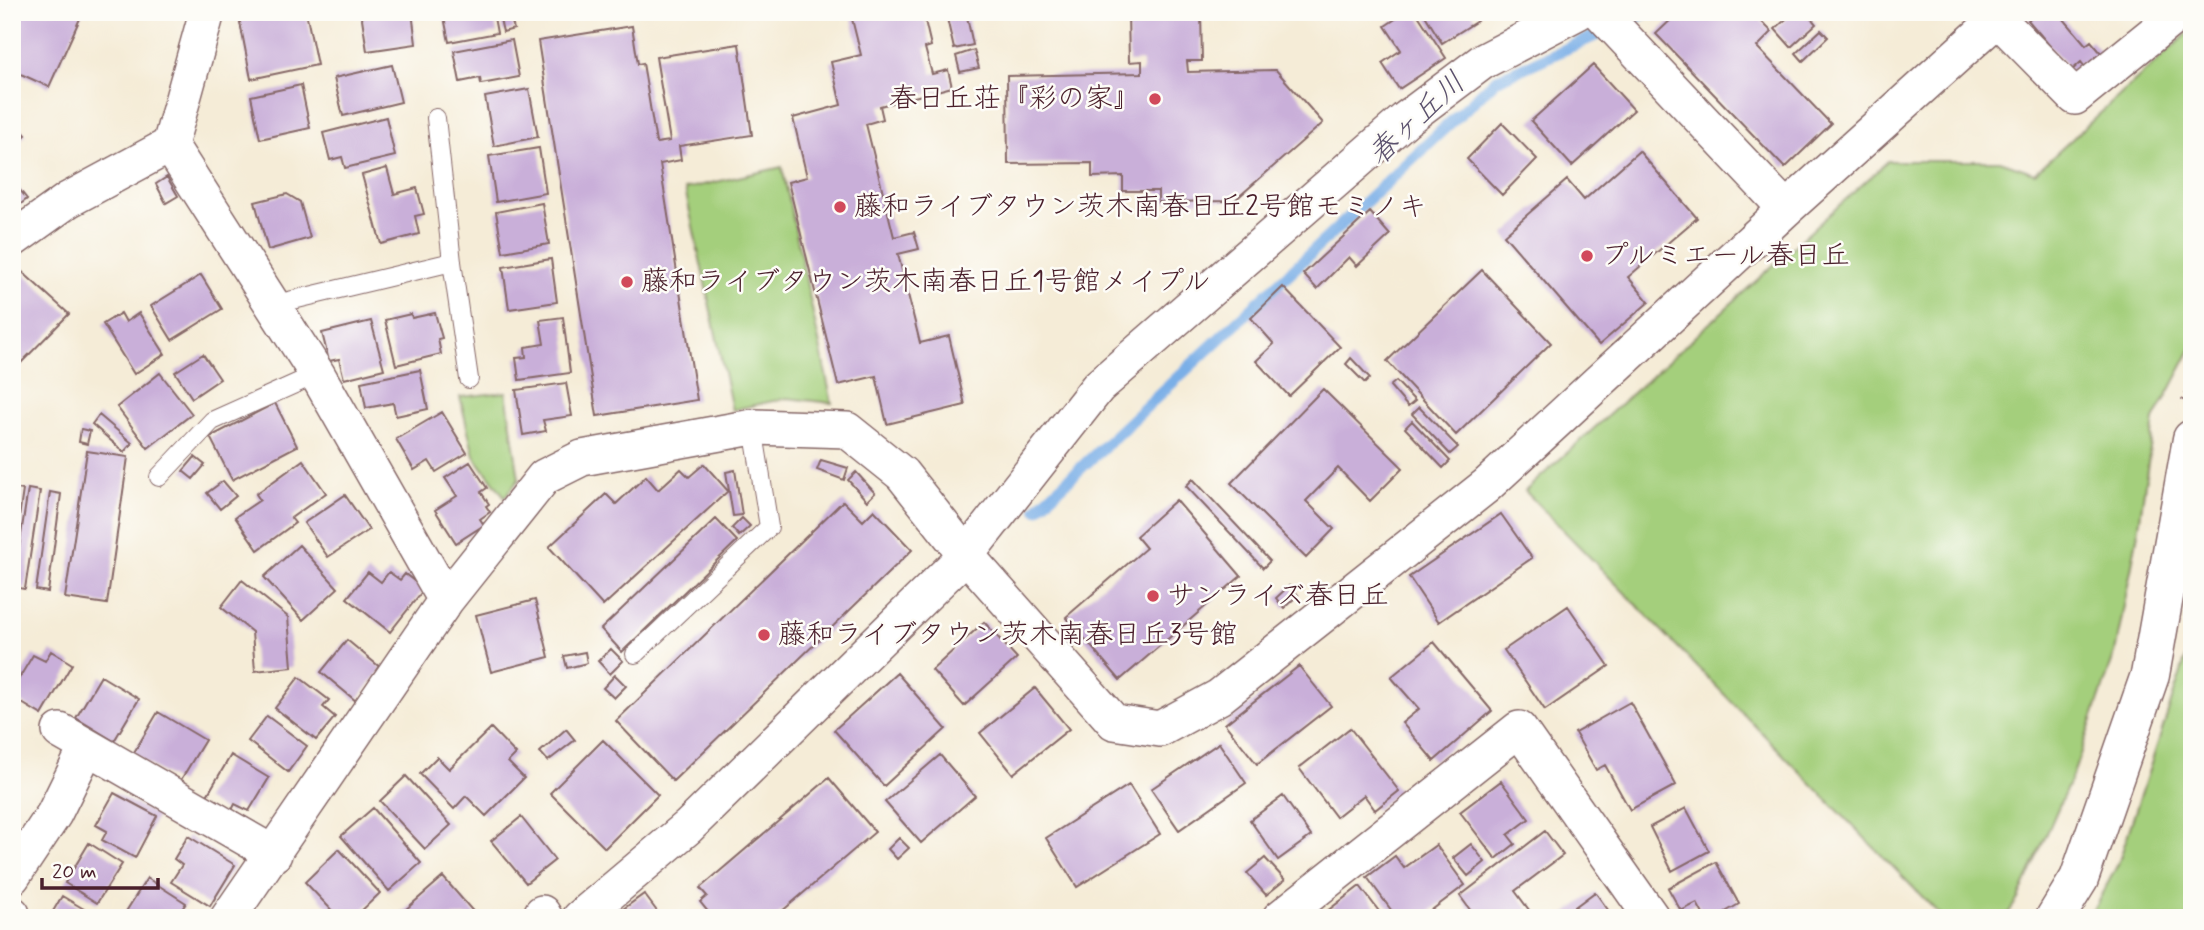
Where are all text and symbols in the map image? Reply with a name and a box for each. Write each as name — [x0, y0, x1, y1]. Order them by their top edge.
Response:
water label: 春ヶ丘川 — [1360, 64, 1474, 174]
place label: 春日丘荘『彩の家』 — [889, 81, 1141, 118]
marker: 春日丘荘『彩の家』 — [1147, 91, 1163, 107]
place label: 藤和ライブタウン茨木南春日丘2号館モミノキ — [854, 189, 1427, 226]
marker: 藤和ライブタウン茨木南春日丘2号館モミノキ — [832, 199, 848, 215]
place label: プルミエール春日丘 — [1601, 238, 1850, 275]
marker: プルミエール春日丘 — [1579, 248, 1595, 264]
place label: 藤和ライブタウン茨木南春日丘1号館メイプル — [641, 264, 1211, 301]
marker: 藤和ライブタウン茨木南春日丘1号館メイプル — [619, 274, 635, 290]
place label: サンライズ春日丘 — [1167, 578, 1389, 615]
marker: サンライズ春日丘 — [1145, 588, 1161, 604]
place label: 藤和ライブタウン茨木南春日丘3号館 — [778, 617, 1238, 654]
marker: 藤和ライブタウン茨木南春日丘3号館 — [756, 627, 772, 643]
scale bar — [42, 846, 158, 890]
text: 20 m — [52, 858, 97, 886]

